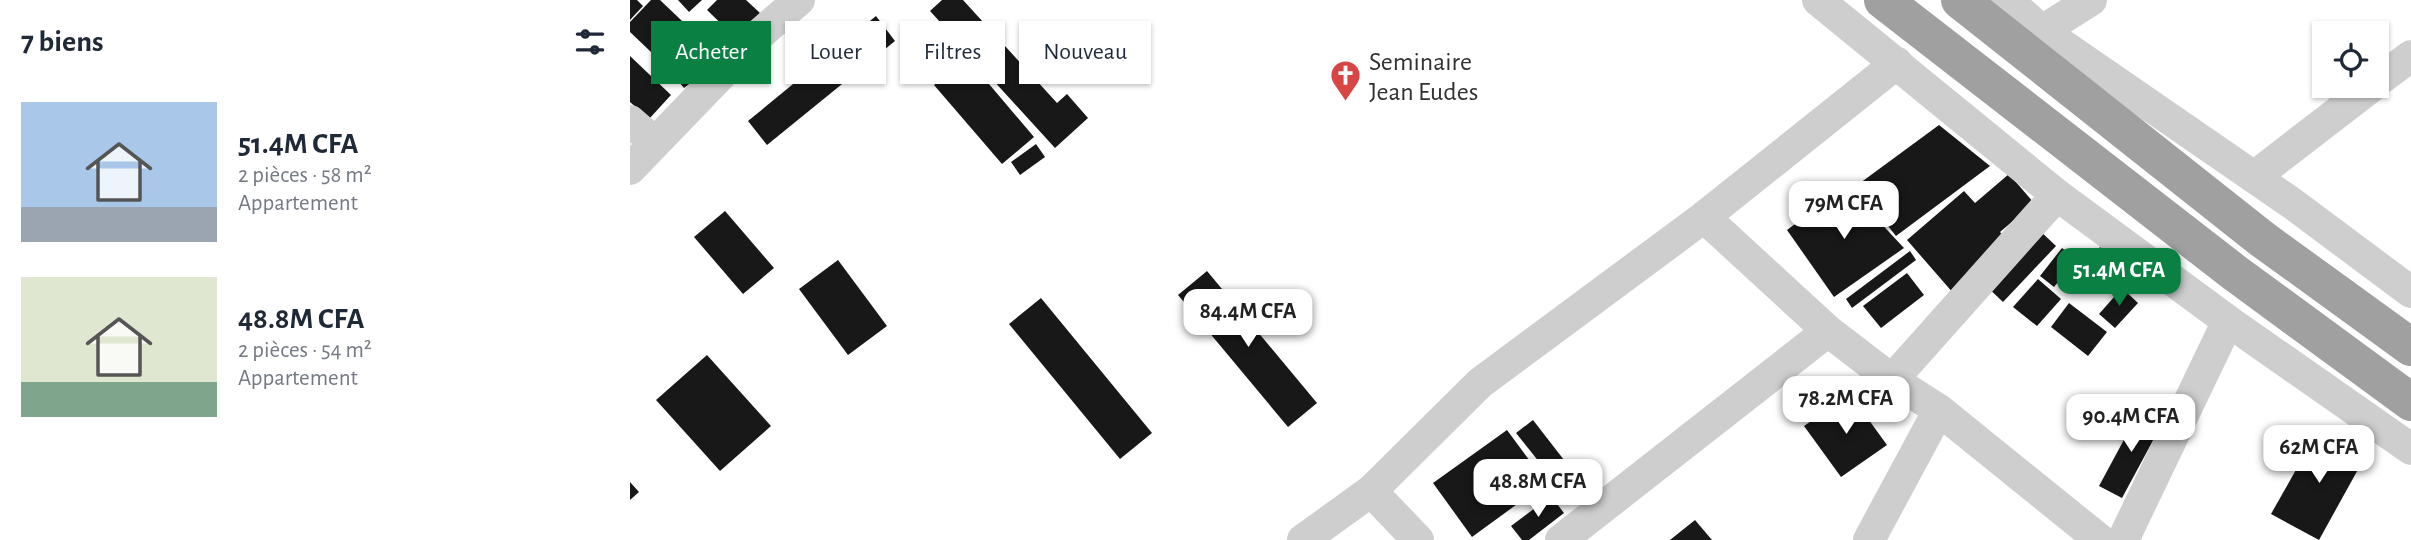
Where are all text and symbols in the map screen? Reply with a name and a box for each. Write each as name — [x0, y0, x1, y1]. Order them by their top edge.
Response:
chip: Acheter — [651, 21, 771, 84]
chip: Louer — [785, 21, 886, 84]
chip: Filtres — [900, 21, 1005, 84]
chip: Nouveau — [1019, 21, 1151, 84]
map controls — [2312, 21, 2389, 98]
button: locate — [2312, 21, 2389, 98]
icon: filters — [571, 23, 609, 61]
text: 7 biens — [21, 27, 104, 57]
place label: Seminaire Jean Eudes — [1369, 49, 1478, 105]
church icon: Seminaire Jean Eudes — [1329, 59, 1363, 103]
text: 51.4M CFA — [238, 129, 359, 159]
icon: home — [77, 130, 161, 214]
text: 2 pièces · 58 m² — [238, 164, 372, 187]
pin: 79M CFA — [1779, 182, 1909, 241]
text: Appartement — [238, 192, 358, 215]
text: 79M CFA — [1805, 192, 1883, 215]
pin: 51.4M CFA — [2039, 248, 2199, 308]
text: 51.4M CFA — [2073, 259, 2165, 282]
pin: 84.4M CFA — [1168, 290, 1328, 349]
text: 84.4M CFA — [1199, 300, 1297, 323]
text: 48.8M CFA — [238, 304, 364, 334]
icon: home — [77, 305, 161, 389]
text: 2 pièces · 54 m² — [238, 339, 372, 362]
text: Appartement — [238, 367, 358, 390]
pin: 78.2M CFA — [1766, 376, 1926, 436]
text: 78.2M CFA — [1799, 387, 1893, 410]
pin: 90.4M CFA — [2051, 394, 2211, 454]
text: 90.4M CFA — [2082, 405, 2180, 428]
pin: 62M CFA — [2254, 426, 2384, 485]
text: 62M CFA — [2279, 436, 2359, 459]
pin: 48.8M CFA — [1458, 460, 1618, 519]
text: 48.8M CFA — [1490, 470, 1586, 493]

